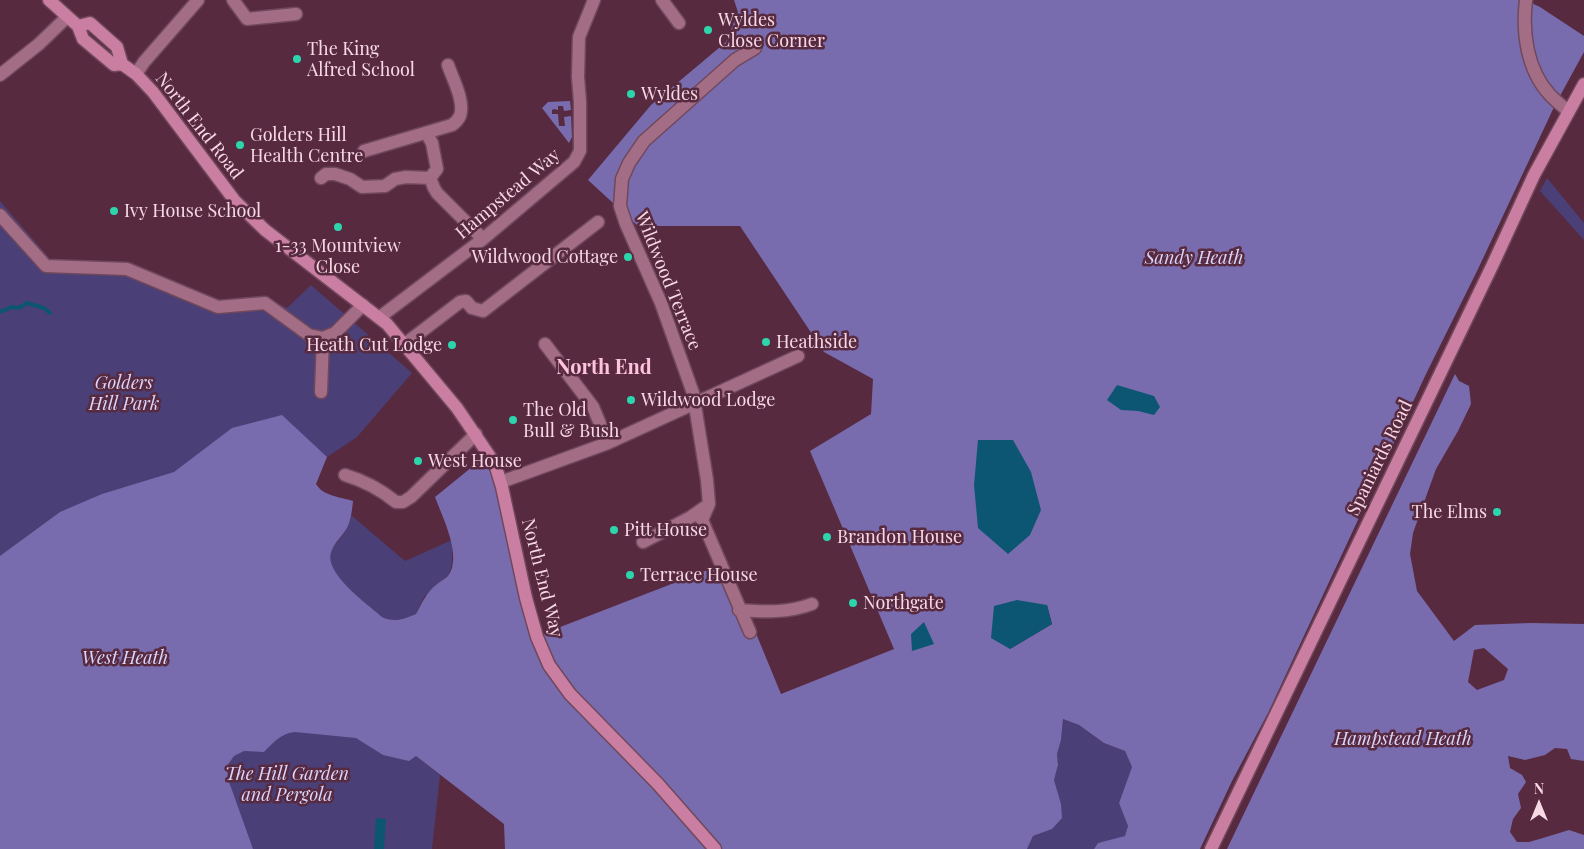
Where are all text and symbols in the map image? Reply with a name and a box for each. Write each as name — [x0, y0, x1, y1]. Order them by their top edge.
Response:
place label: Wyldes Close Corner — [718, 9, 825, 52]
marker: Wyldes Close Corner — [702, 24, 714, 36]
place label: The King Alfred School — [307, 38, 415, 80]
marker: The King Alfred School — [291, 53, 303, 65]
street label: North End Road — [151, 68, 247, 184]
place label: Wyldes — [641, 83, 698, 105]
marker: Wyldes — [625, 88, 637, 100]
place label: Golders Hill Health Centre — [250, 124, 363, 166]
marker: Golders Hill Health Centre — [234, 139, 246, 151]
street label: Hampstead Way — [451, 144, 565, 244]
place label: Ivy House School — [124, 200, 261, 222]
marker: Ivy House School — [108, 205, 120, 217]
street label: Wildwood Terrace — [630, 209, 706, 353]
marker: 1-33 Mountview Close — [332, 221, 344, 233]
place label: 1-33 Mountview Close — [275, 235, 401, 278]
place label: Wildwood Cottage — [471, 246, 618, 268]
park label: Sandy Heath — [1145, 247, 1243, 269]
marker: Wildwood Cottage — [622, 251, 634, 263]
place label: Heathside — [776, 331, 857, 353]
place label: Heath Cut Lodge — [306, 334, 442, 356]
marker: Heathside — [760, 336, 772, 348]
marker: Heath Cut Lodge — [446, 339, 458, 351]
district label: North End — [556, 356, 652, 380]
park label: Golders Hill Park — [89, 372, 159, 414]
place label: Wildwood Lodge — [641, 389, 775, 411]
marker: Wildwood Lodge — [625, 394, 637, 406]
street label: Spaniards Road — [1343, 397, 1417, 519]
place label: The Old Bull & Bush — [523, 399, 619, 442]
marker: The Old Bull & Bush — [507, 414, 519, 426]
place label: West House — [428, 450, 522, 472]
marker: West House — [412, 455, 424, 467]
place label: The Elms — [1412, 501, 1487, 523]
marker: The Elms — [1491, 506, 1503, 518]
street label: North End Way — [517, 516, 567, 640]
place label: Pitt House — [624, 519, 707, 541]
marker: Pitt House — [608, 524, 620, 536]
place label: Brandon House — [837, 526, 962, 548]
marker: Brandon House — [821, 531, 833, 543]
place label: Terrace House — [640, 564, 758, 586]
marker: Terrace House — [624, 569, 636, 581]
place label: Northgate — [863, 592, 944, 614]
marker: Northgate — [847, 597, 859, 609]
park label: West Heath — [82, 647, 168, 669]
park label: Hampstead Heath — [1334, 728, 1472, 750]
park label: The Hill Garden and Pergola — [225, 763, 349, 806]
north arrow — [1514, 779, 1564, 829]
text: N — [1534, 779, 1544, 798]

